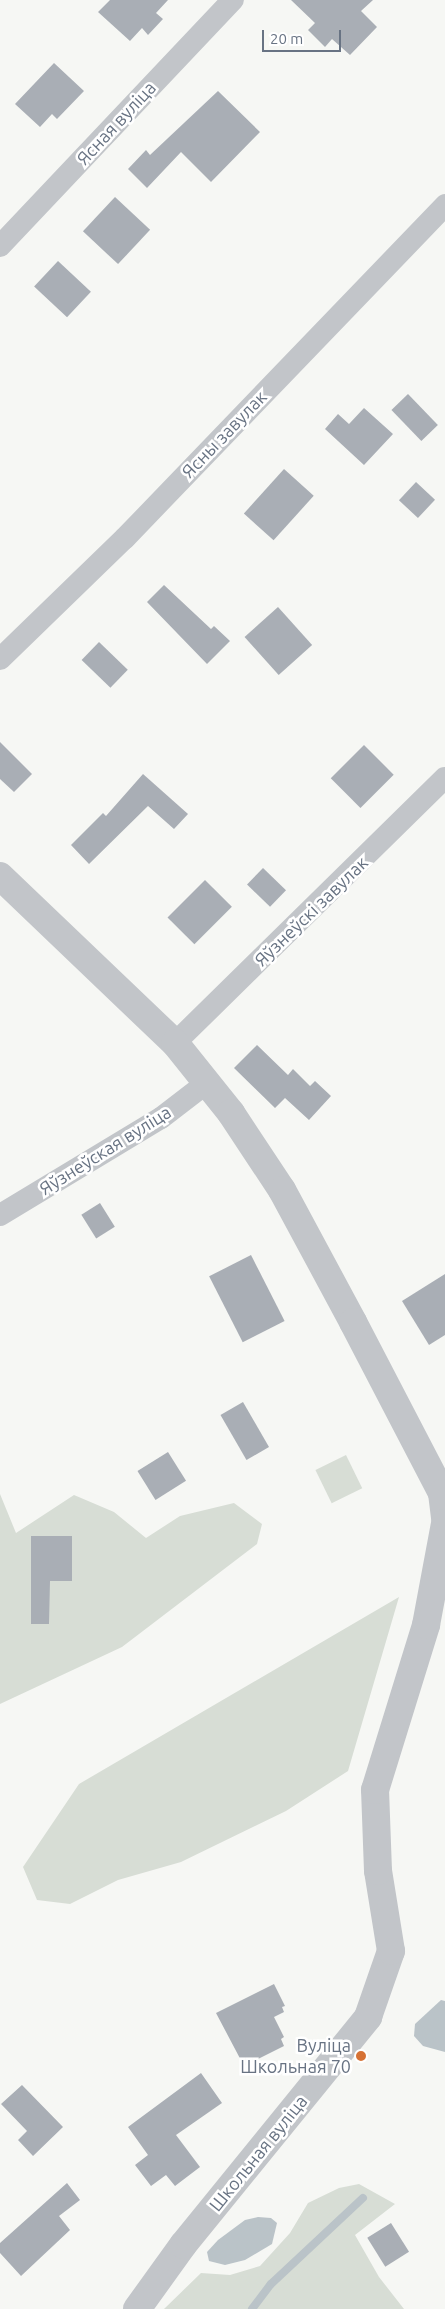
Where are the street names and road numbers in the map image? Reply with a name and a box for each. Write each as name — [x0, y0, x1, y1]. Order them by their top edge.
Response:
street label: Ясная вуліца — [72, 77, 160, 169]
street label: Ясны завулак — [177, 386, 271, 482]
street label: Яўзнеўскі завулак — [250, 851, 372, 971]
street label: Яўзнеўская вуліца — [35, 1101, 175, 1199]
street label: Школьная вуліца — [205, 2091, 311, 2215]

